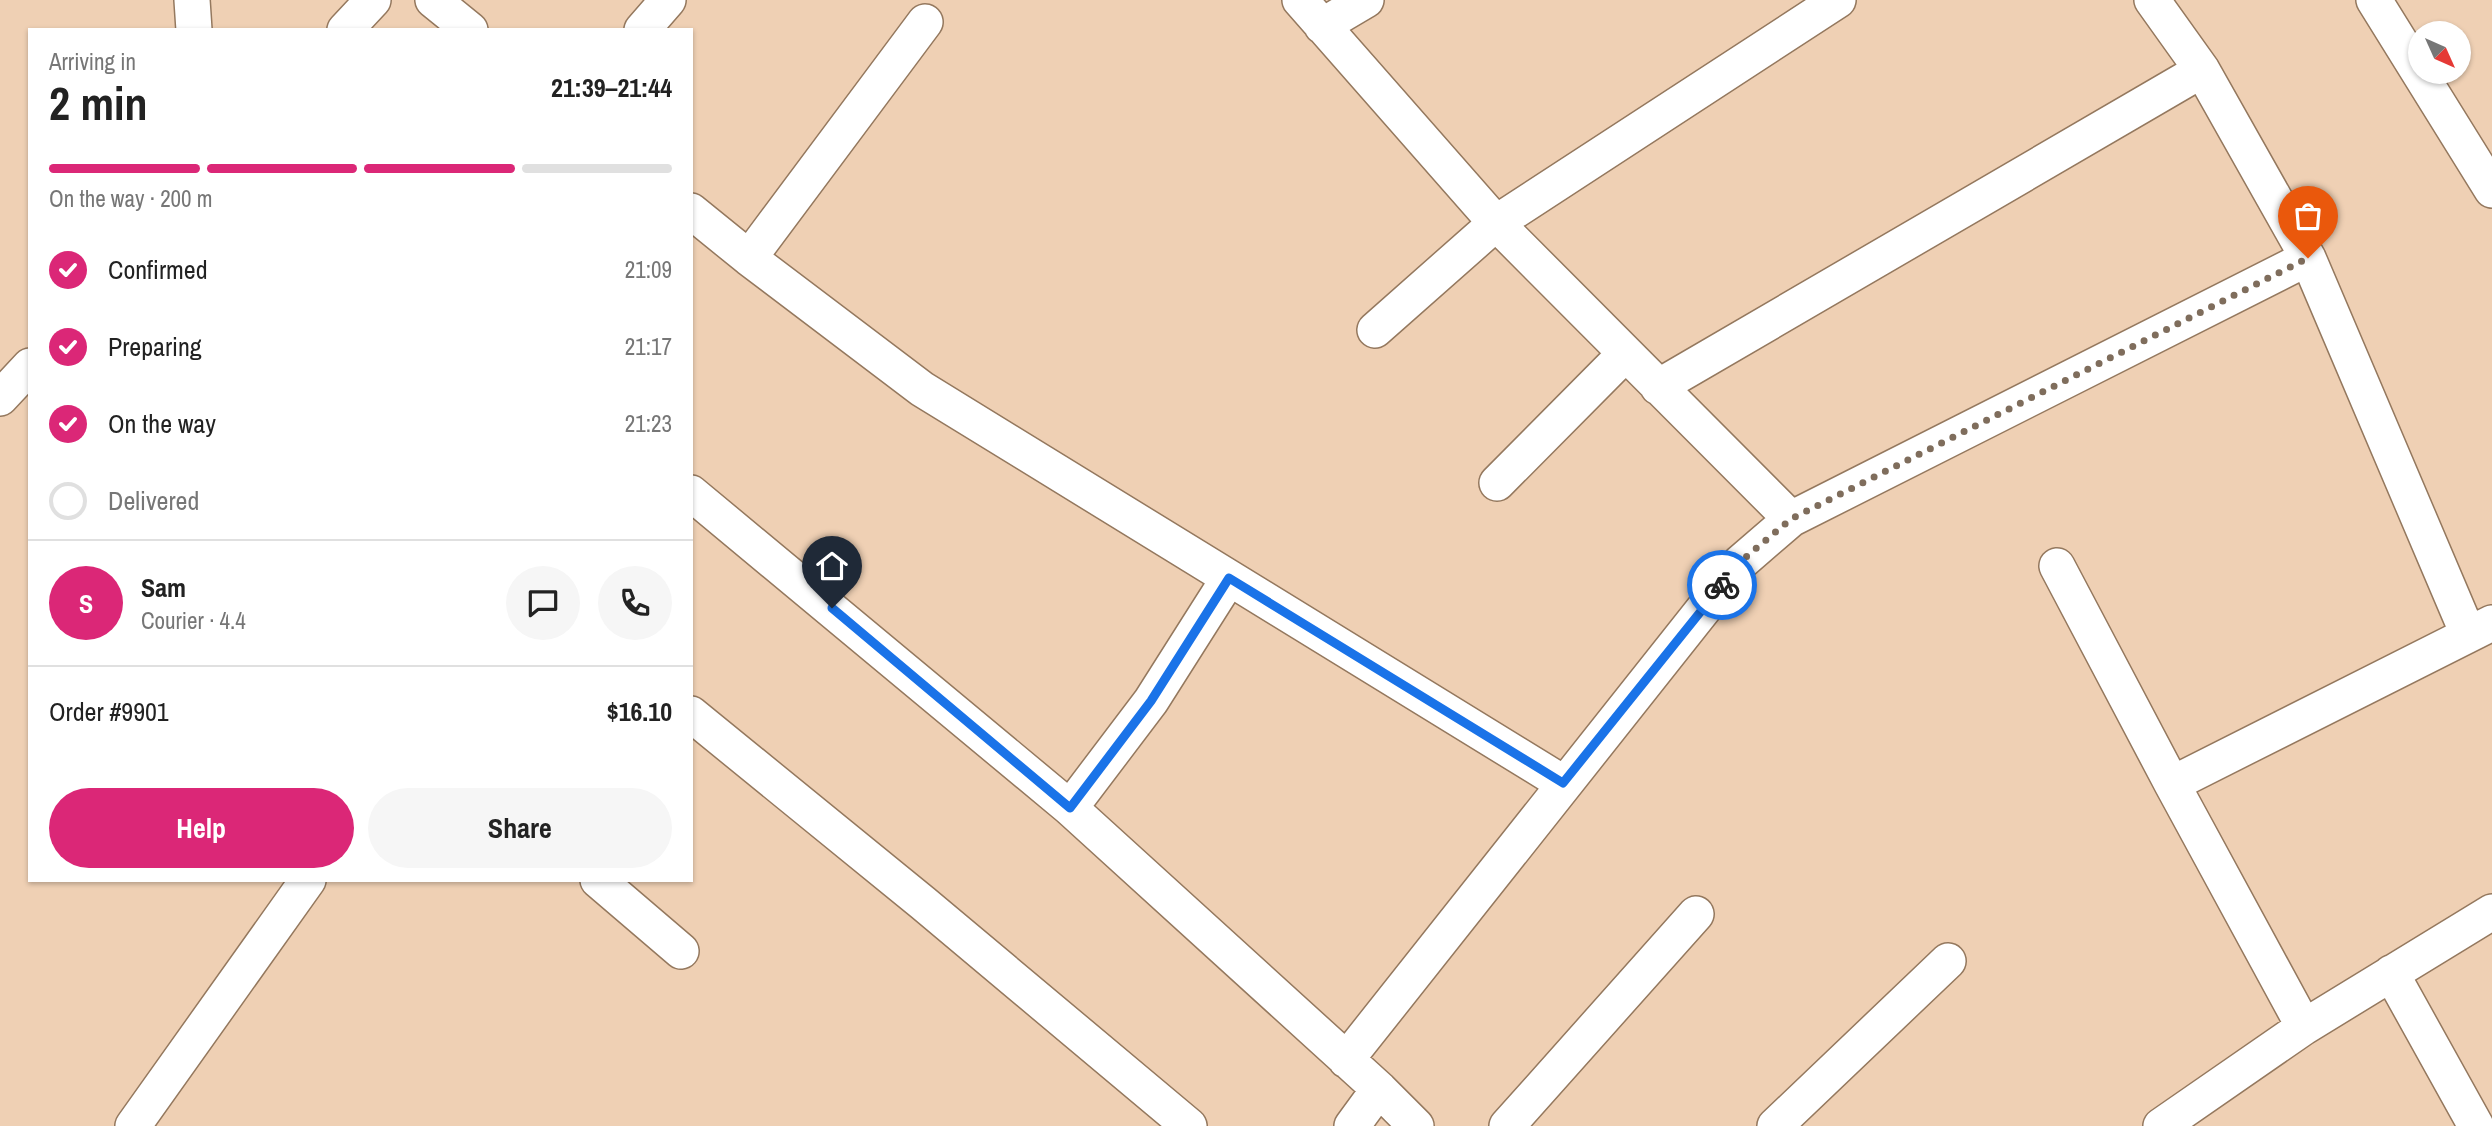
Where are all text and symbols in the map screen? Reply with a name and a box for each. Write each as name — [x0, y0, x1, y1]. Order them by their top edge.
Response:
north arrow — [2408, 21, 2471, 84]
map controls — [2408, 21, 2471, 84]
text: Arriving in — [49, 46, 136, 77]
text: 21:39–21:44 — [551, 70, 672, 105]
text: 2 min — [49, 72, 148, 134]
text: On the way · 200 m — [49, 183, 213, 214]
pin — [2278, 186, 2338, 258]
icon: bag — [2289, 197, 2327, 235]
icon: check — [49, 251, 87, 289]
text: Confirmed — [108, 252, 208, 287]
text: 21:09 — [625, 254, 672, 285]
icon: check — [49, 328, 87, 366]
text: Preparing — [108, 329, 202, 364]
text: 21:17 — [625, 331, 672, 362]
icon: check — [49, 405, 87, 443]
text: On the way — [108, 406, 216, 441]
text: 21:23 — [625, 408, 672, 439]
text: Delivered — [108, 483, 199, 518]
pin — [802, 536, 862, 608]
icon: home — [813, 547, 851, 585]
courier — [1687, 550, 1757, 620]
button: chat — [506, 566, 580, 640]
button: phone — [598, 566, 672, 640]
icon: bike — [1703, 566, 1741, 604]
text: Sam — [141, 570, 186, 605]
text: S — [79, 586, 93, 621]
text: Courier · 4.4 — [141, 605, 246, 636]
text: Order #9901 — [49, 694, 169, 729]
text: $16.10 — [607, 694, 672, 729]
button: Help — [49, 788, 354, 868]
button: Share — [368, 788, 672, 868]

